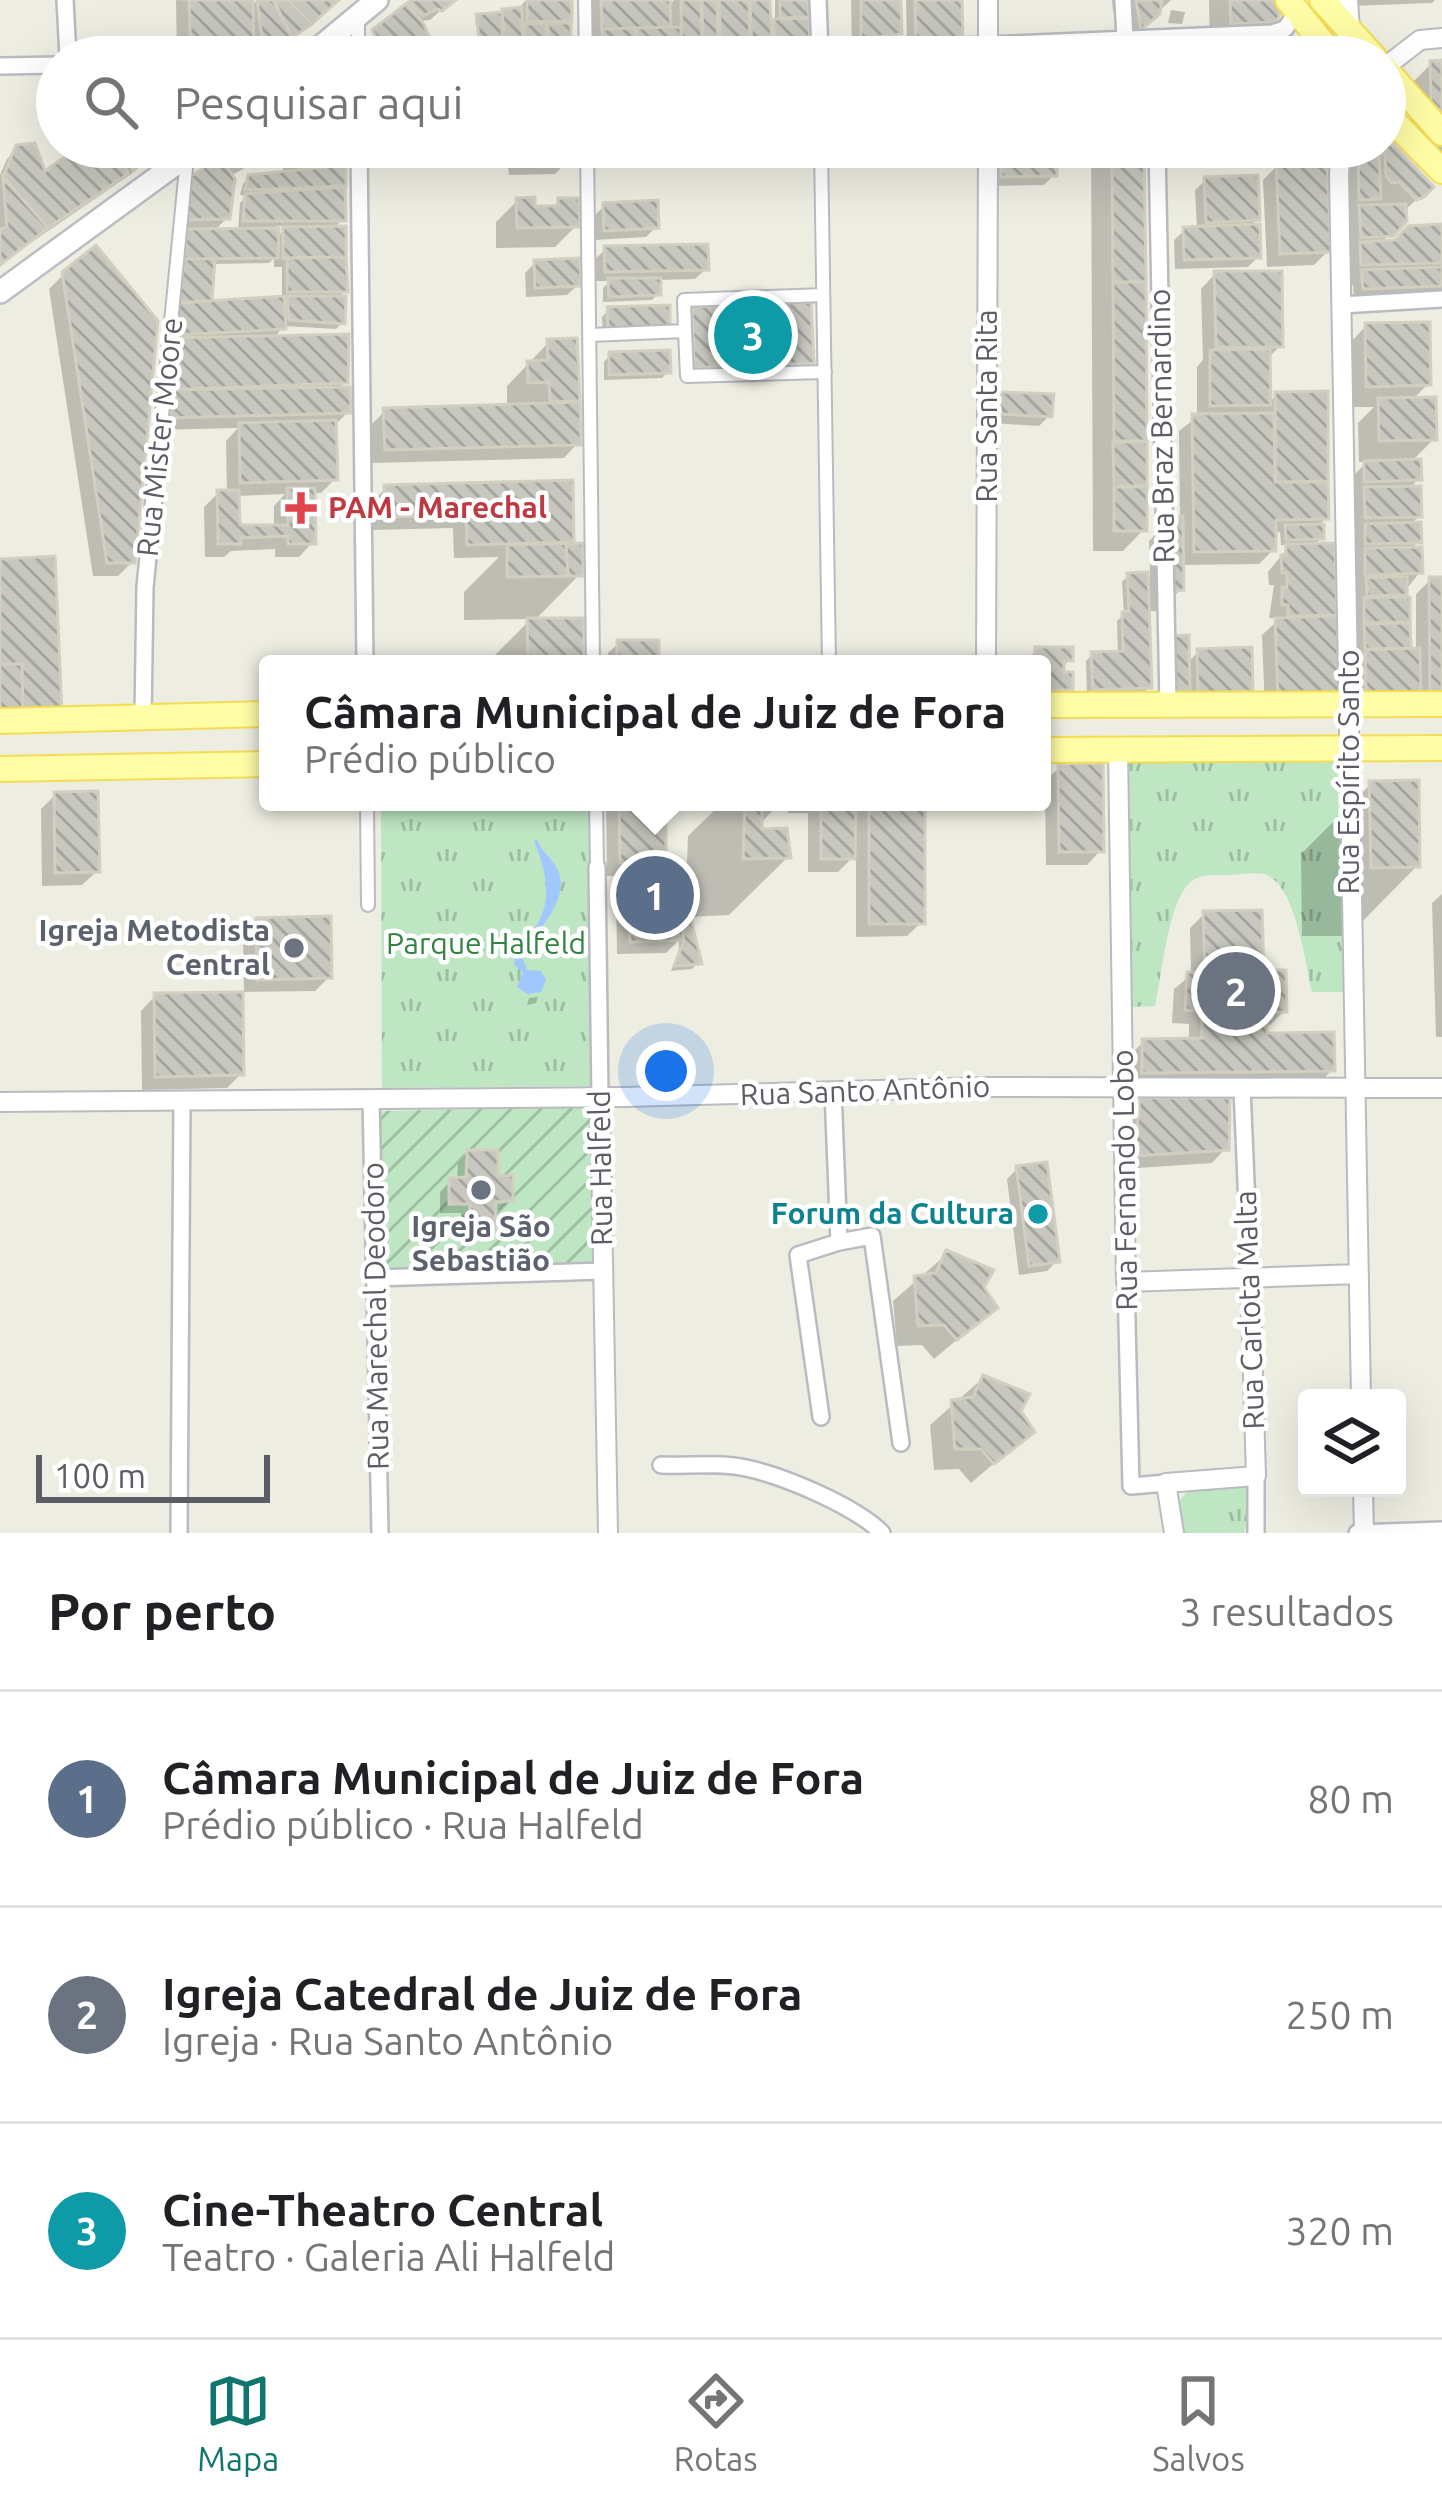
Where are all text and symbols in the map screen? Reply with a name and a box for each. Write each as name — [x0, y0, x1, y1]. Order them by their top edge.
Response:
search box — [36, 36, 1406, 168]
icon: search — [78, 69, 144, 135]
text: Pesquisar aqui — [174, 77, 463, 128]
street label: Rua Braz Bernardino — [1142, 288, 1180, 564]
pin: 3 — [714, 290, 792, 380]
street label: Rua Santa Rita — [969, 309, 1003, 503]
street label: Rua Mister Moore — [130, 316, 188, 558]
place label: PAM - Marechal — [328, 490, 547, 524]
marker: PAM - Marechal — [285, 492, 317, 524]
street label: Rua Espírito Santo — [1331, 649, 1365, 895]
popup — [259, 655, 1051, 811]
text: Câmara Municipal de Juiz de Fora — [304, 686, 1006, 737]
text: Prédio público — [304, 737, 556, 780]
pin: 1 — [616, 850, 694, 940]
place label: Igreja Metodista Central — [38, 913, 270, 981]
park label: Parque Halfeld — [386, 926, 586, 960]
marker: Igreja Metodista Central — [281, 935, 307, 961]
pin: 2 — [1197, 946, 1275, 1036]
your location — [636, 1041, 696, 1101]
street label: Rua Fernando Lobo — [1105, 1049, 1143, 1311]
street label: Rua Santo Antônio — [739, 1069, 991, 1111]
street label: Rua Halfeld — [582, 1090, 618, 1246]
street label: Rua Marechal Deodoro — [355, 1162, 395, 1470]
marker: Igreja São Sebastião — [468, 1177, 494, 1203]
street label: Rua Carlota Malta — [1228, 1190, 1270, 1430]
place label: Forum da Cultura — [771, 1196, 1014, 1230]
marker: Forum da Cultura — [1025, 1201, 1051, 1227]
place label: Igreja São Sebastião — [411, 1209, 551, 1277]
map controls — [1298, 1389, 1406, 1497]
button: layers — [1298, 1389, 1406, 1497]
scale bar — [36, 1449, 270, 1502]
text: 100 m — [54, 1457, 146, 1494]
text: Por perto — [48, 1582, 276, 1640]
text: 3 resultados — [1180, 1590, 1394, 1633]
text: Câmara Municipal de Juiz de Fora — [162, 1752, 864, 1803]
text: 1 — [76, 1777, 98, 1820]
text: 80 m — [1307, 1777, 1394, 1820]
text: Prédio público · Rua Halfeld — [162, 1803, 644, 1846]
text: Igreja Catedral de Juiz de Fora — [162, 1968, 802, 2019]
text: 2 — [76, 1993, 98, 2036]
text: 250 m — [1285, 1993, 1394, 2036]
text: Igreja · Rua Santo Antônio — [162, 2019, 613, 2062]
text: Cine-Theatro Central — [162, 2184, 603, 2235]
text: 3 — [76, 2209, 98, 2252]
text: 320 m — [1285, 2209, 1394, 2252]
text: Teatro · Galeria Ali Halfeld — [162, 2235, 615, 2278]
tab: Mapa — [197, 2368, 279, 2477]
tab: Rotas — [674, 2368, 758, 2477]
tab: Salvos — [1152, 2368, 1245, 2477]

